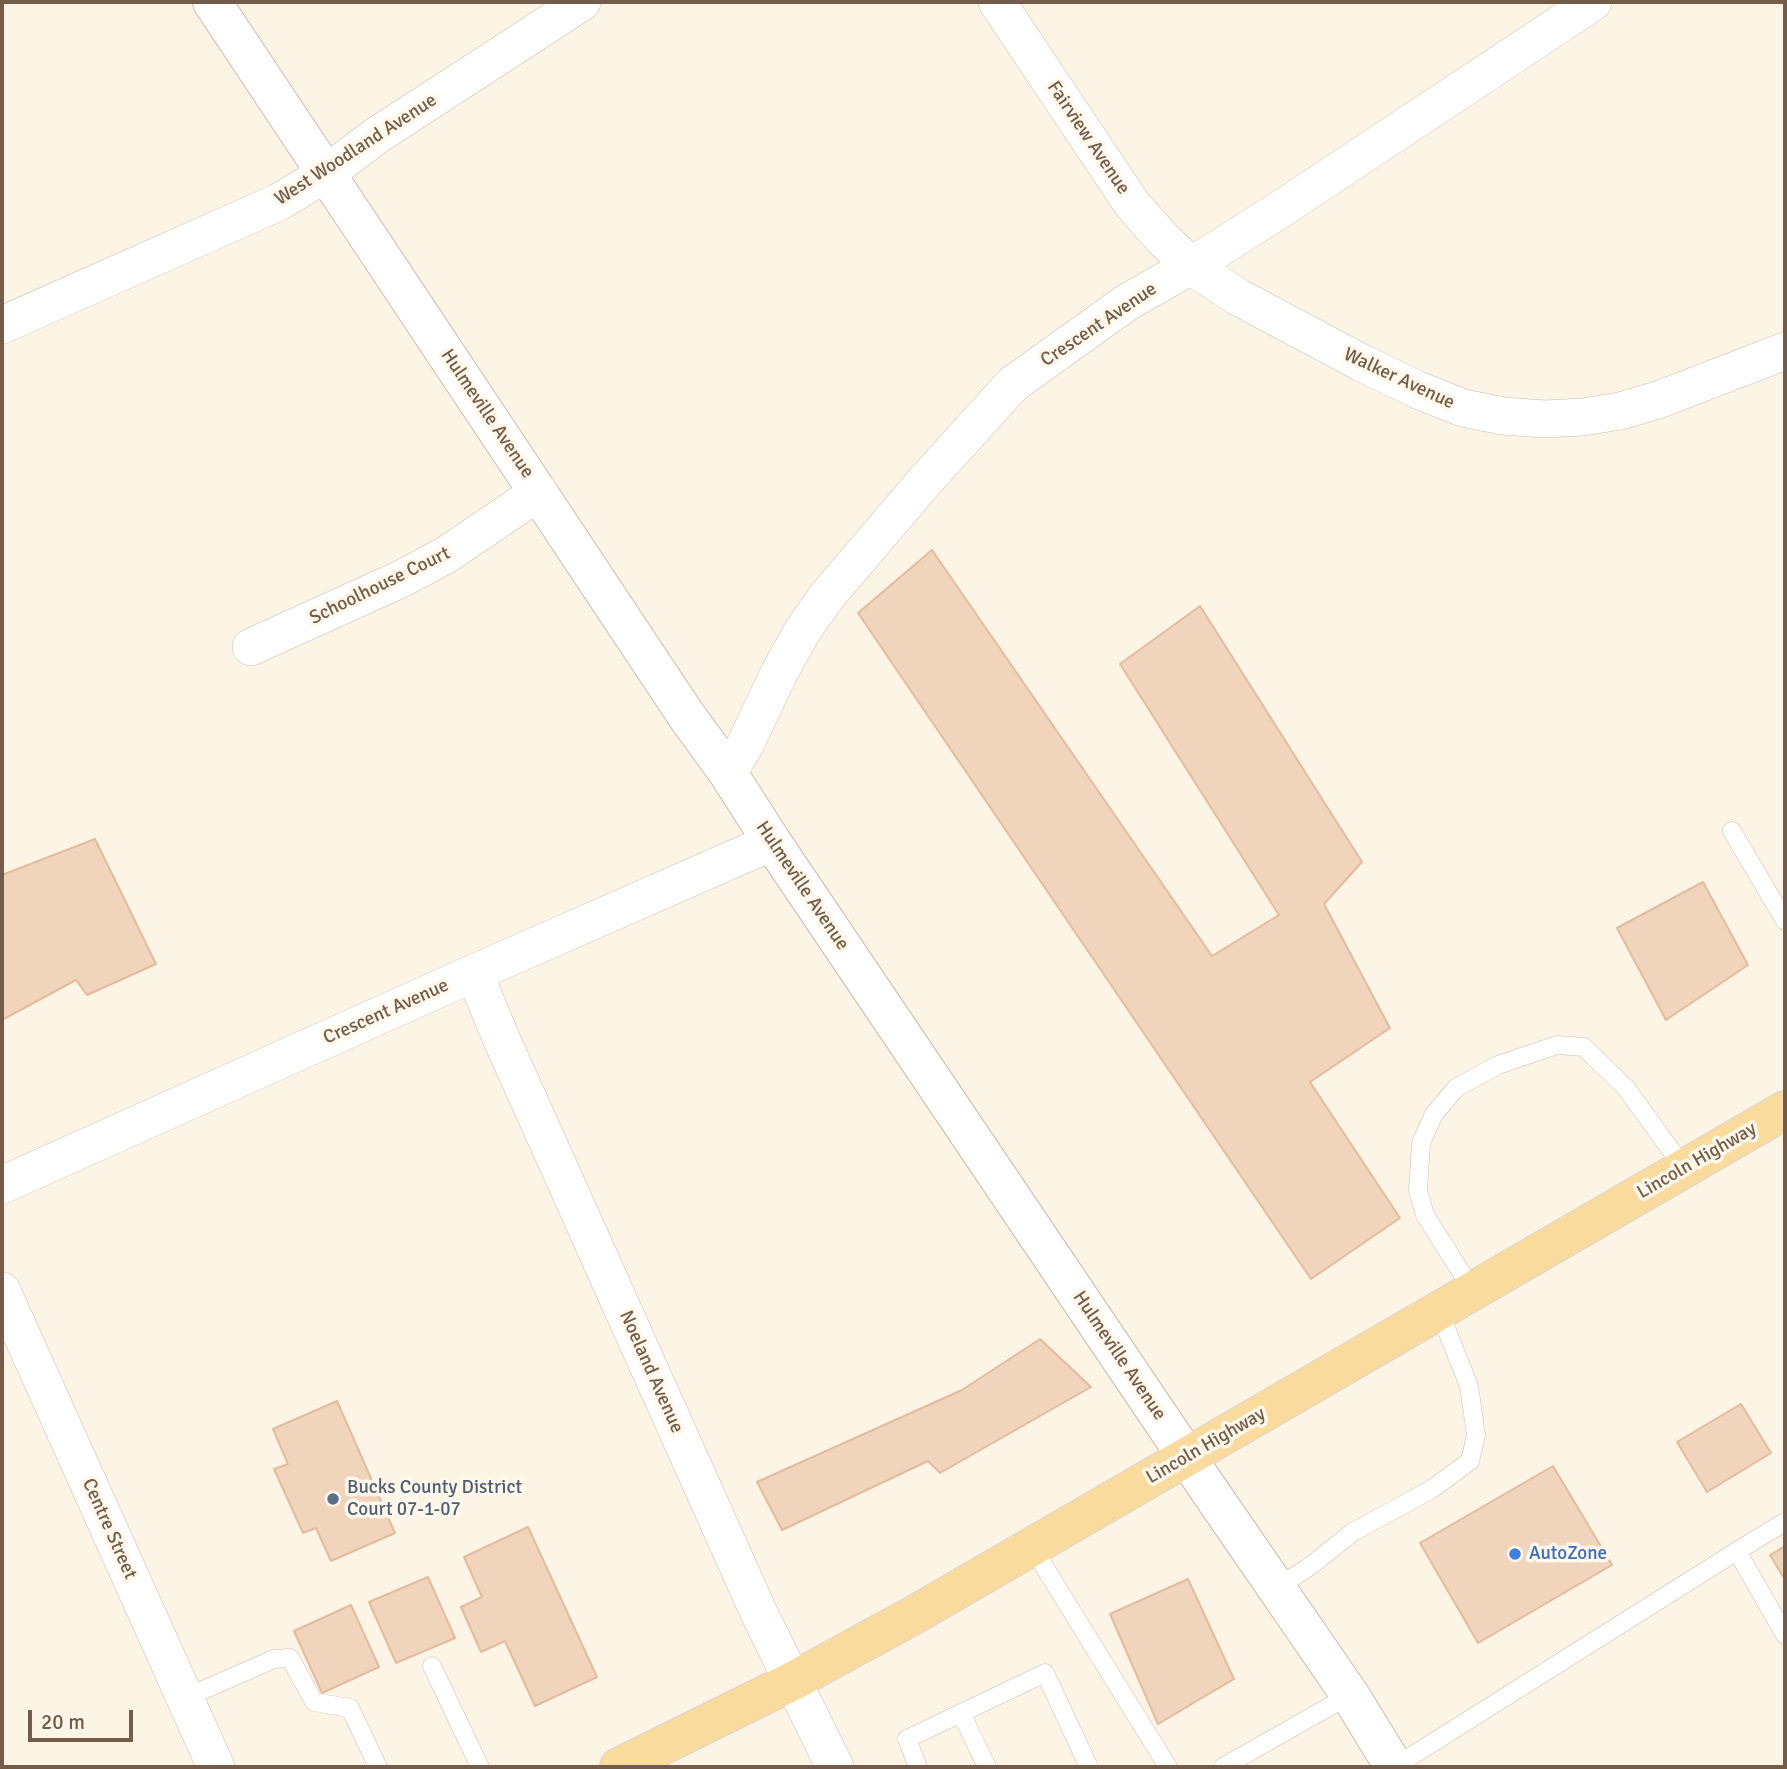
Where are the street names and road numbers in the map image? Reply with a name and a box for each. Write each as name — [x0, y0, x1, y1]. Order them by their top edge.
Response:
street label: Fairview Avenue — [1042, 77, 1134, 199]
street label: West Woodland Avenue — [271, 89, 441, 211]
street label: Crescent Avenue — [1037, 278, 1161, 372]
street label: Walker Avenue — [1340, 343, 1458, 415]
street label: Hulmeville Avenue — [435, 345, 539, 483]
street label: Schoolhouse Court — [306, 542, 454, 630]
street label: Hulmeville Avenue — [750, 817, 854, 955]
street label: Crescent Avenue — [320, 974, 452, 1050]
street label: Lincoln Highway — [1633, 1118, 1761, 1204]
street label: Hulmeville Avenue — [1067, 1287, 1171, 1425]
street label: Noeland Avenue — [614, 1307, 688, 1437]
street label: Lincoln Highway — [1142, 1403, 1270, 1489]
street label: Centre Street — [77, 1475, 141, 1583]

